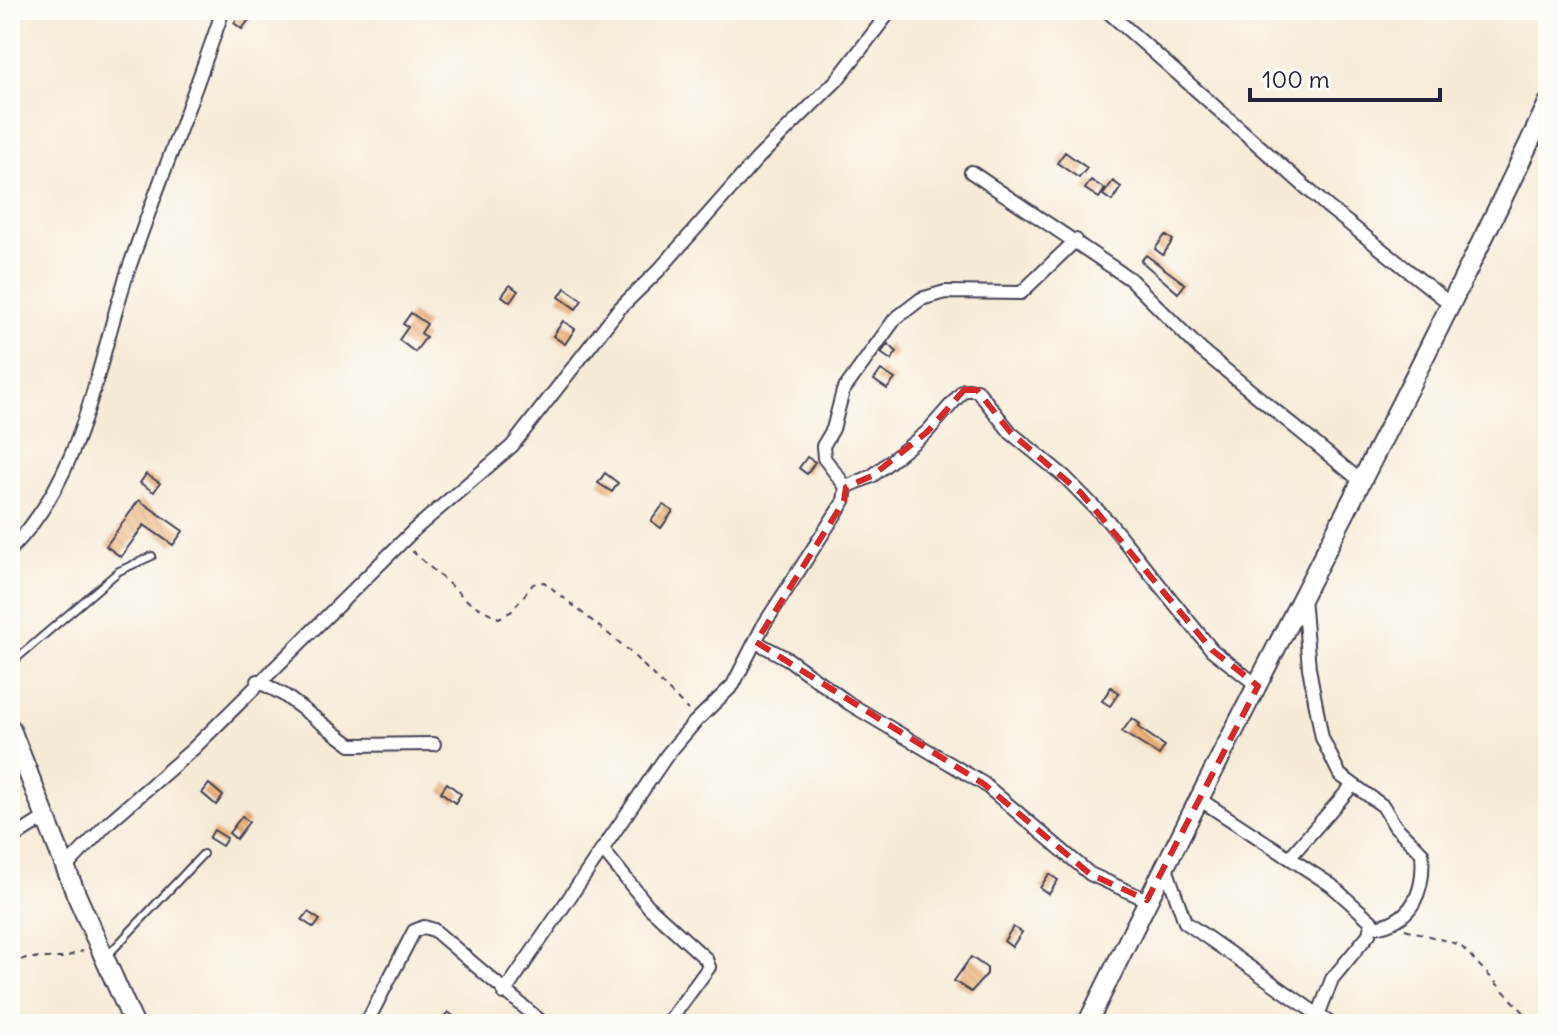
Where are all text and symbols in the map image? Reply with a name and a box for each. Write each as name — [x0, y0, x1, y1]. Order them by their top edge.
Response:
scale bar — [1250, 52, 1440, 102]
text: 100 m — [1262, 64, 1330, 94]

